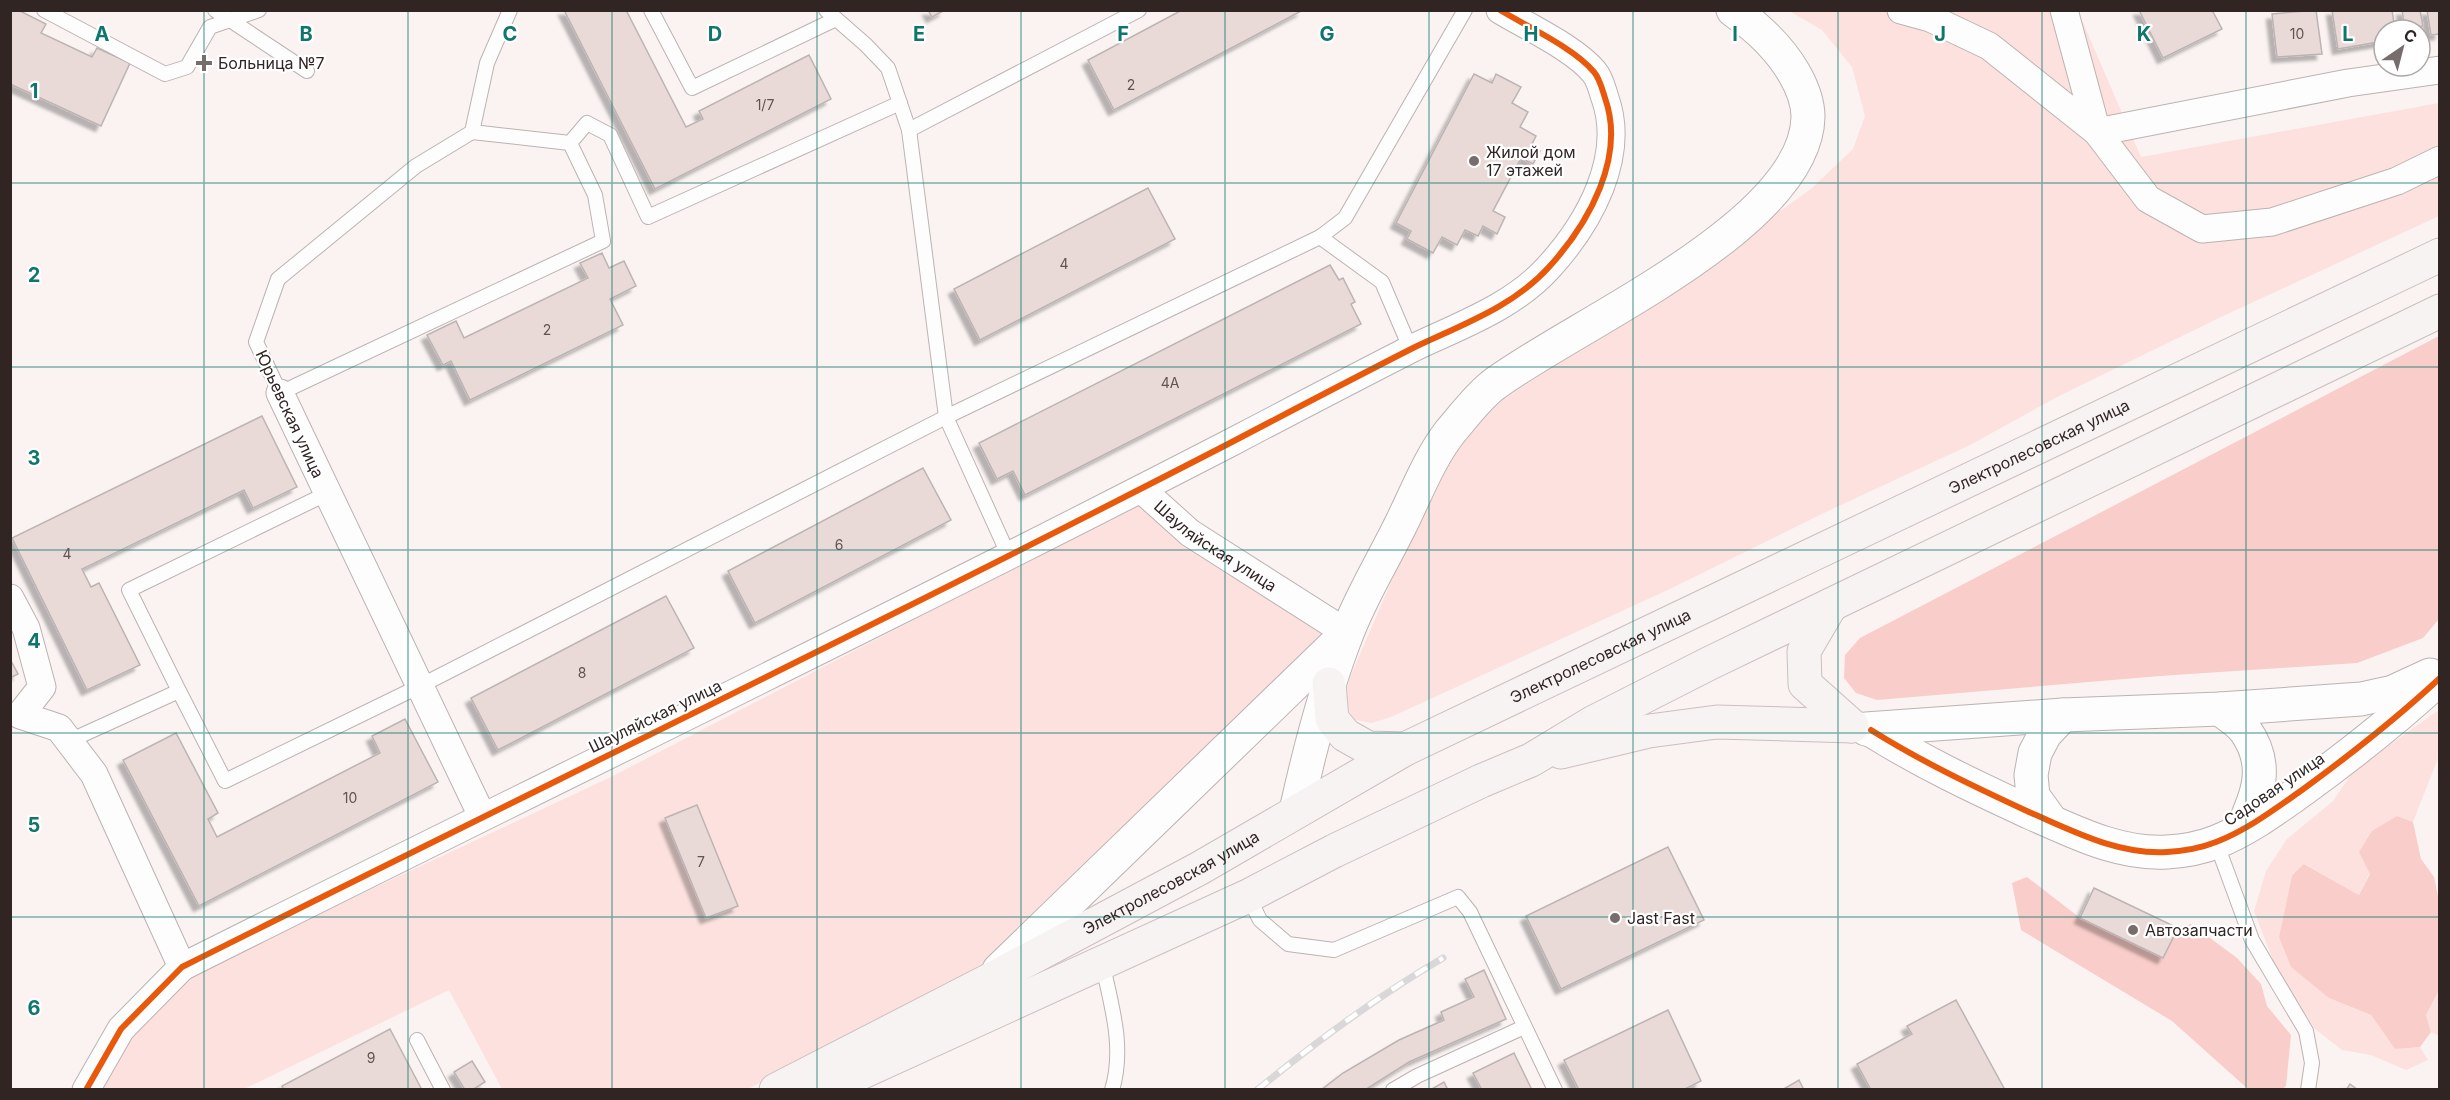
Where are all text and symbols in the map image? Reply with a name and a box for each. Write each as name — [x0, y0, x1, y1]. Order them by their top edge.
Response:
north arrow — [2372, 18, 2432, 78]
text: A — [95, 22, 110, 46]
text: B — [299, 22, 313, 46]
text: C — [503, 22, 517, 46]
text: D — [708, 22, 722, 46]
text: E — [913, 22, 925, 46]
text: F — [1117, 22, 1129, 46]
text: G — [1319, 22, 1335, 46]
text: H — [1524, 22, 1538, 46]
text: I — [1732, 22, 1738, 46]
text: J — [1934, 22, 1946, 46]
text: K — [2137, 22, 2151, 46]
text: L — [2342, 22, 2354, 46]
text: С — [2400, 24, 2421, 47]
house number: 10 — [2290, 25, 2304, 42]
place label: Больница №7 — [218, 53, 325, 73]
marker: Больница №7 — [195, 54, 213, 72]
house number: 2 — [1127, 76, 1135, 93]
text: 1 — [30, 79, 38, 103]
house number: 1/7 — [756, 96, 774, 113]
place label: Жилой дом 17 этажей — [1486, 142, 1576, 180]
marker: Жилой дом 17 этажей — [1467, 154, 1481, 168]
house number: 4 — [1059, 255, 1069, 272]
text: 2 — [28, 263, 40, 287]
house number: 2 — [543, 321, 551, 338]
street label: Юрьевская улица — [252, 347, 328, 481]
house number: 4А — [1161, 374, 1180, 391]
street label: Электролесовская улица — [1945, 395, 2132, 498]
text: 3 — [28, 446, 40, 470]
street label: Шауляйская улица — [1150, 496, 1280, 596]
house number: 6 — [835, 536, 843, 553]
house number: 4 — [62, 545, 72, 562]
street label: Электролесовская улица — [1507, 604, 1694, 707]
text: 4 — [27, 629, 41, 653]
house number: 8 — [578, 664, 586, 681]
street label: Шауляйская улица — [585, 675, 725, 757]
street label: Садовая улица — [2220, 748, 2328, 830]
house number: 10 — [343, 789, 357, 806]
text: 5 — [28, 813, 40, 837]
street label: Электролесовская улица — [1079, 826, 1262, 939]
house number: 7 — [697, 853, 705, 870]
place label: Jast Fast — [1627, 908, 1695, 928]
marker: Jast Fast — [1608, 911, 1622, 925]
place label: Автозапчасти — [2145, 920, 2253, 940]
marker: Автозапчасти — [2126, 923, 2140, 937]
text: 6 — [28, 996, 41, 1020]
house number: 9 — [367, 1049, 375, 1066]

